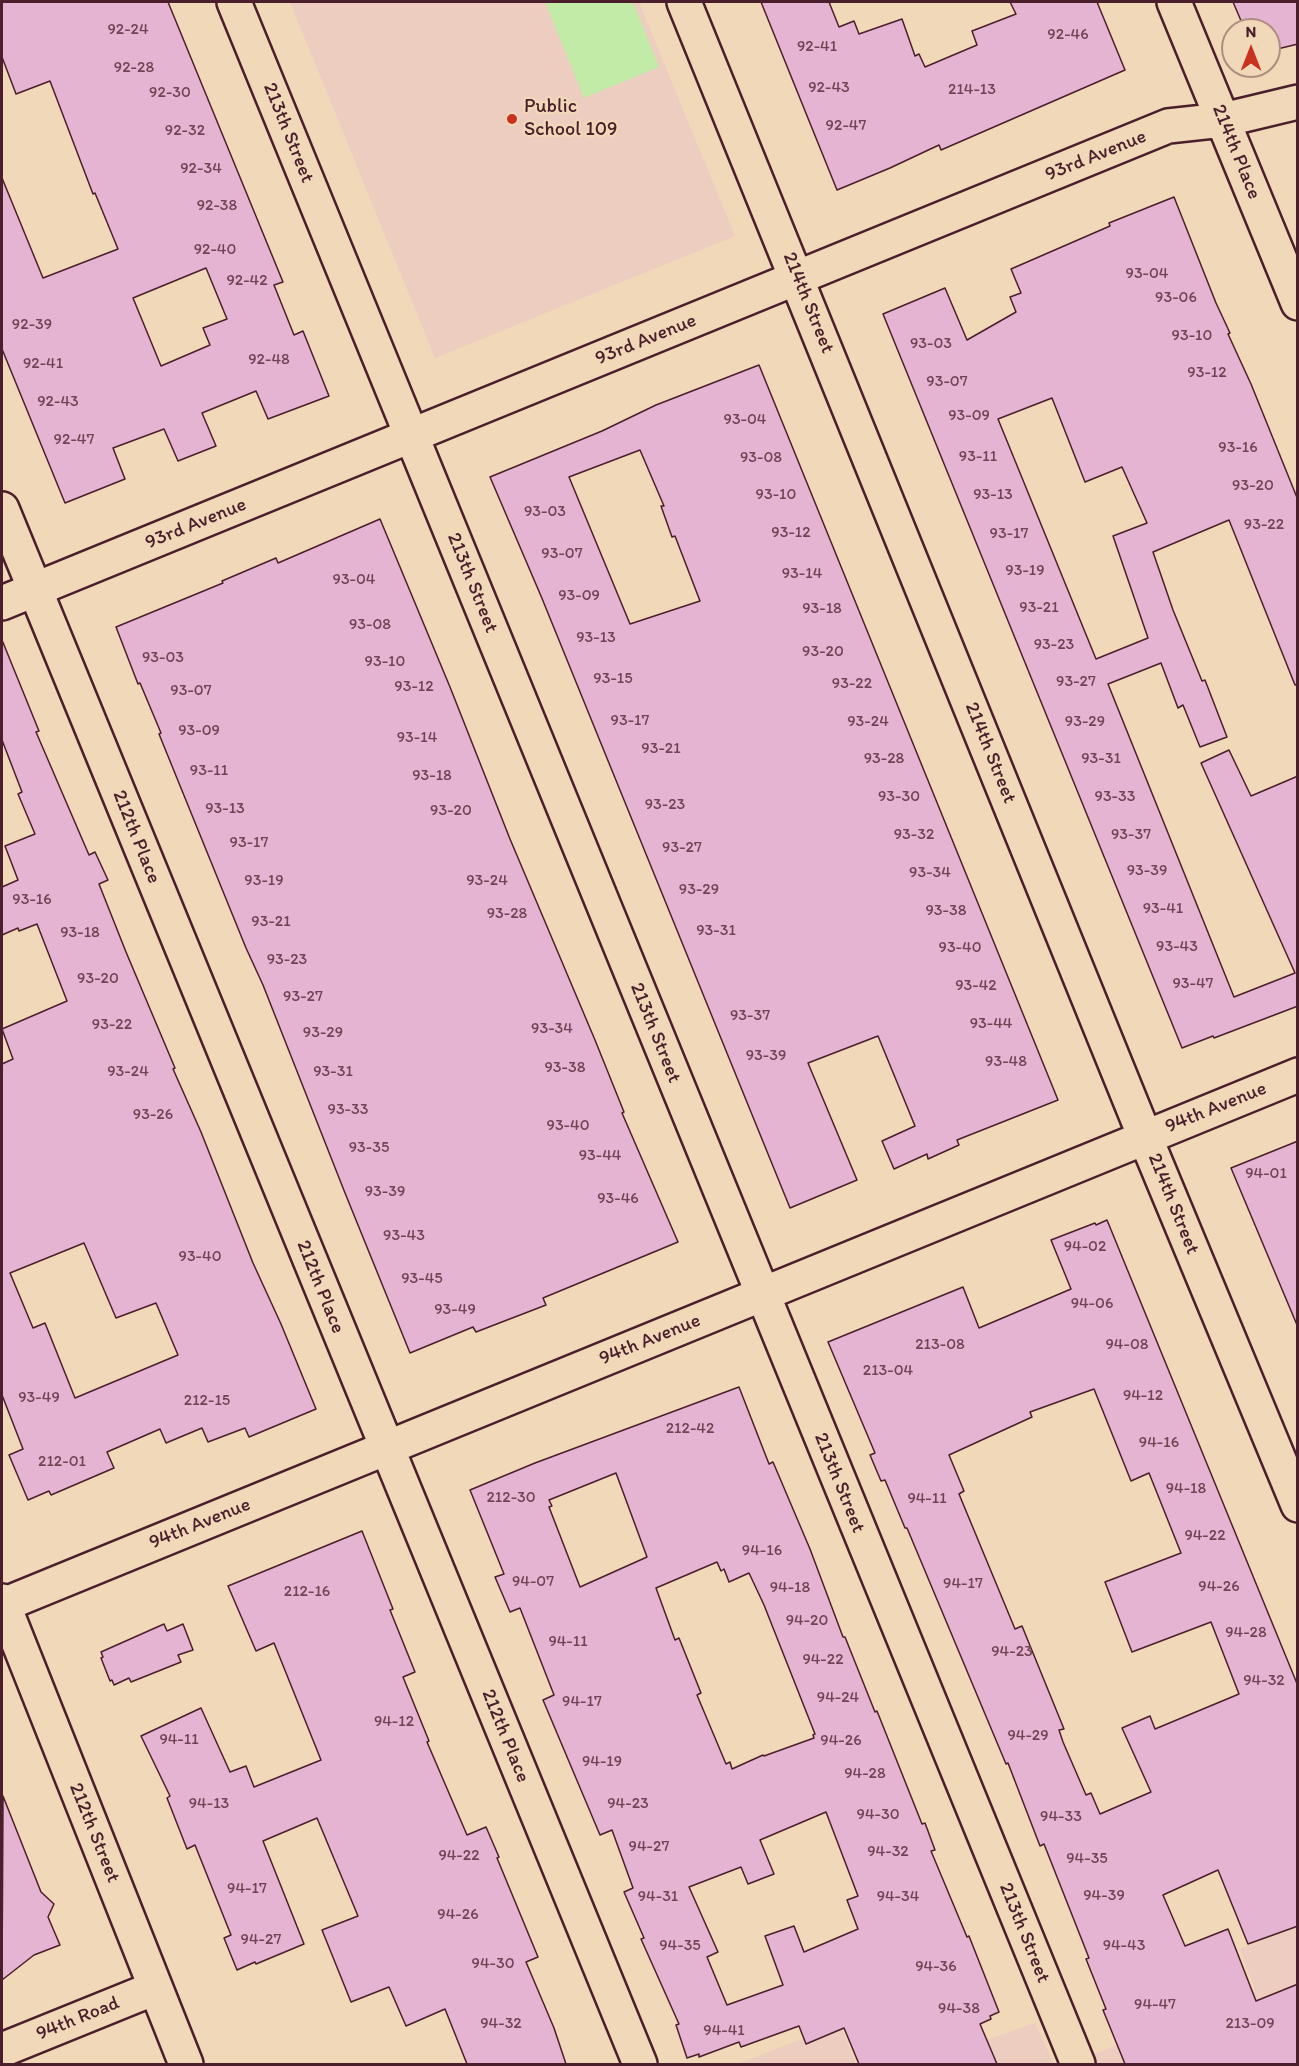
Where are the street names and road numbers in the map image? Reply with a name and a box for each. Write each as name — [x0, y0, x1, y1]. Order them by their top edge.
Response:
street label: 213th Street — [257, 79, 319, 187]
street label: 214th Place — [1206, 101, 1266, 203]
street label: 93rd Avenue — [1042, 125, 1150, 187]
street label: 214th Street — [777, 249, 839, 357]
street label: 93rd Avenue — [592, 309, 700, 371]
street label: 93rd Avenue — [142, 493, 250, 555]
street label: 213th Street — [441, 529, 503, 637]
street label: 214th Street — [959, 699, 1021, 807]
street label: 212th Place — [106, 787, 166, 887]
street label: 213th Street — [624, 979, 686, 1087]
street label: 94th Avenue — [1162, 1077, 1270, 1139]
street label: 214th Street — [1142, 1150, 1204, 1258]
street label: 212th Place — [290, 1237, 350, 1337]
street label: 94th Avenue — [596, 1309, 704, 1371]
street label: 213th Street — [808, 1429, 870, 1537]
street label: 94th Avenue — [146, 1493, 254, 1555]
street label: 212th Place — [475, 1686, 535, 1786]
street label: 212th Street — [63, 1780, 125, 1886]
street label: 213th Street — [993, 1879, 1055, 1987]
street label: 94th Road — [33, 1991, 123, 2047]

